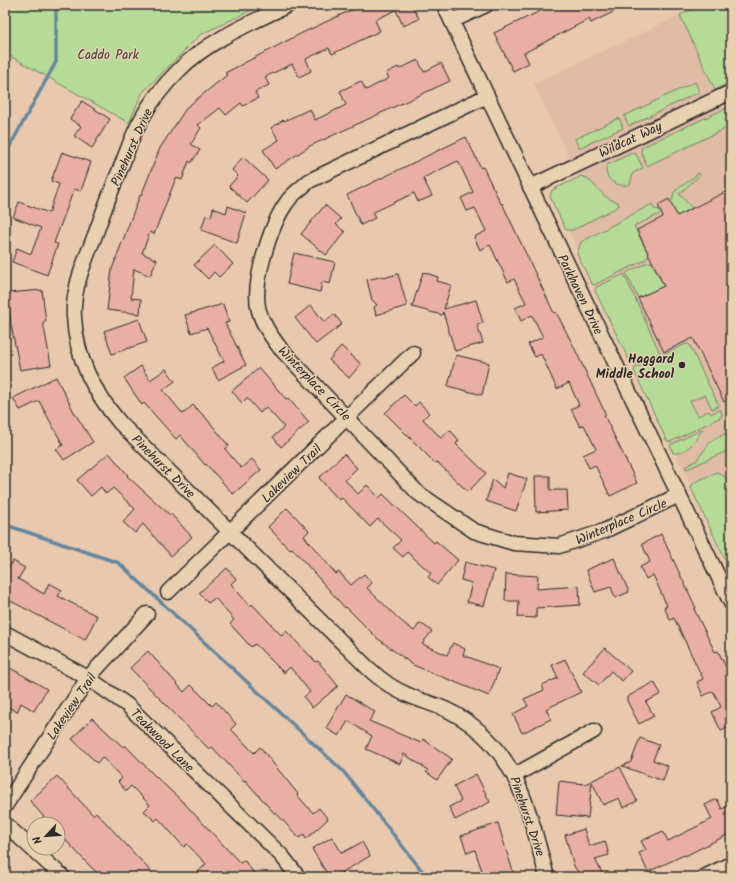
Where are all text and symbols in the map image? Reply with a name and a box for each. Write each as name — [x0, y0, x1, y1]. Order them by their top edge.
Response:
park label: Caddo Park — [77, 45, 140, 66]
street label: Pinehurst Drive — [106, 105, 159, 190]
street label: Wildcat Way — [596, 116, 666, 164]
street label: Parkhaven Drive — [551, 251, 608, 339]
street label: Winterplace Circle — [272, 342, 356, 427]
place label: Haggard Middle School — [596, 349, 675, 385]
marker: Haggard Middle School — [677, 360, 687, 370]
street label: Pinehurst Drive — [126, 430, 200, 504]
street label: Lakeview Trail — [257, 440, 327, 508]
street label: Winterplace Circle — [573, 494, 671, 551]
street label: Lakeview Trail — [42, 669, 103, 745]
street label: Teakwood Lane — [125, 704, 199, 778]
street label: Pinehurst Drive — [503, 774, 550, 859]
north arrow — [26, 816, 66, 856]
text: N — [28, 833, 48, 847]

